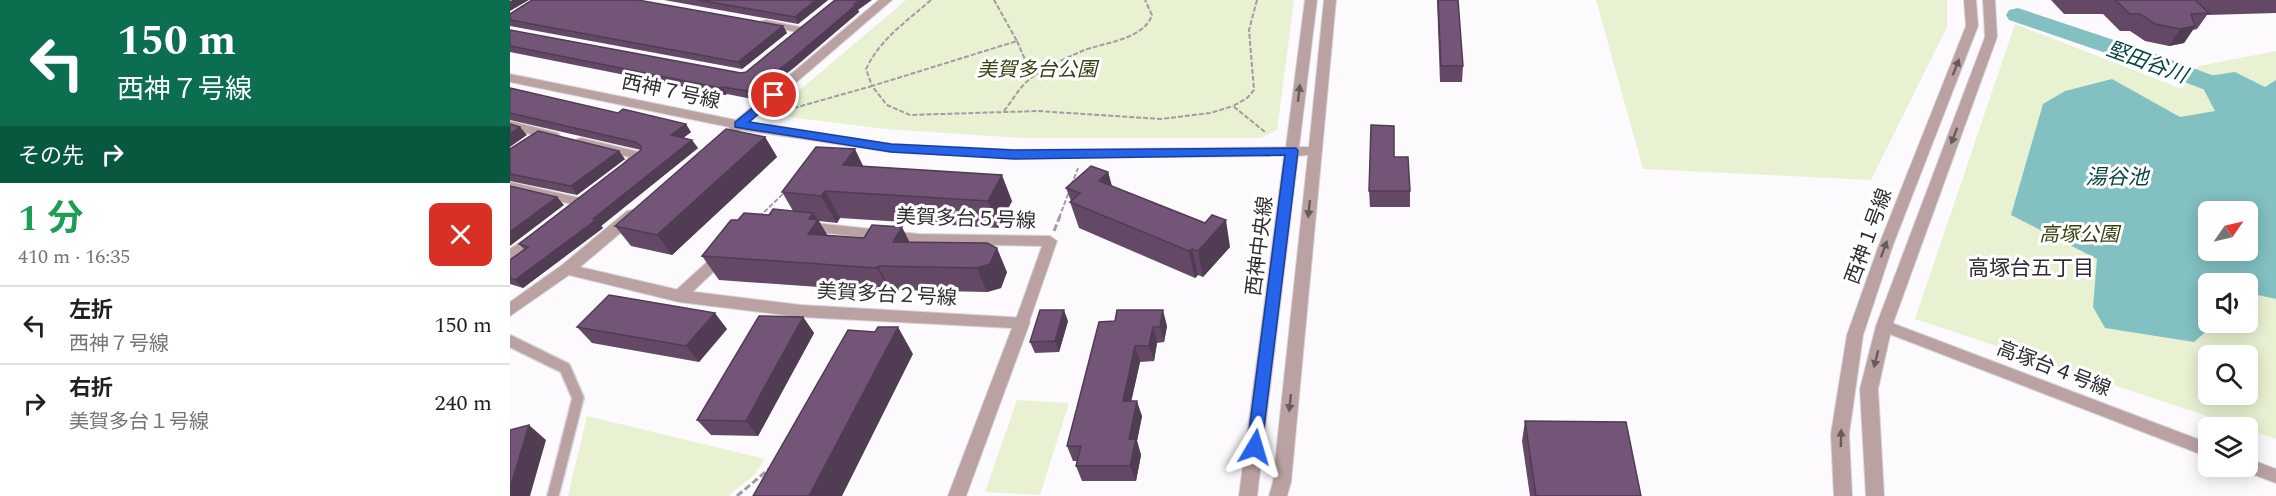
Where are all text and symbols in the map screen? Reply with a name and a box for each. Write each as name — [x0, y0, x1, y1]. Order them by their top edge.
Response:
text: 150 m — [117, 10, 236, 73]
icon: left — [18, 24, 96, 102]
water label: 堅田谷川 — [2102, 34, 2193, 93]
park label: 美賀多台公園 — [977, 55, 1100, 85]
one-way arrow — [1952, 58, 1961, 76]
street label: 西神７号線 — [619, 67, 723, 117]
text: 西神７号線 — [117, 69, 252, 111]
pin — [748, 69, 799, 120]
icon: arrive — [757, 78, 790, 111]
one-way arrow — [1294, 83, 1304, 102]
one-way arrow — [1948, 127, 1958, 145]
icon: right — [96, 138, 129, 171]
text: その先 — [18, 140, 84, 173]
water label: 湯谷池 — [2086, 162, 2150, 194]
street label: 西神１号線 — [1838, 184, 1900, 288]
text: 1 分 — [18, 192, 83, 247]
street label: 西神中央線 — [1239, 195, 1281, 298]
one-way arrow — [1304, 199, 1314, 218]
north arrow — [2198, 201, 2258, 261]
map controls — [2198, 201, 2258, 477]
street label: 美賀多台５号線 — [895, 202, 1036, 236]
button: close — [429, 203, 492, 266]
park label: 高塚公園 — [2039, 220, 2122, 250]
one-way arrow — [1880, 239, 1890, 257]
text: 410 m · 16:35 — [18, 242, 130, 272]
district label: 高塚台五丁目 — [1968, 253, 2094, 285]
button: sound — [2198, 273, 2258, 333]
street label: 美賀多台２号線 — [816, 276, 958, 314]
text: 左折 — [69, 294, 113, 327]
icon: left — [18, 309, 51, 342]
text: 150 m — [435, 309, 492, 342]
text: 西神７号線 — [69, 329, 169, 359]
street label: 高塚台４号線 — [1992, 333, 2115, 404]
button: search — [2198, 345, 2258, 405]
one-way arrow — [1871, 350, 1881, 369]
text: 右折 — [69, 372, 113, 405]
icon: right — [18, 387, 51, 420]
text: 240 m — [435, 387, 492, 420]
one-way arrow — [1285, 393, 1295, 412]
text: 美賀多台１号線 — [69, 407, 209, 437]
position arrow — [1223, 415, 1287, 479]
button: layers — [2198, 417, 2258, 477]
one-way arrow — [1836, 428, 1846, 447]

